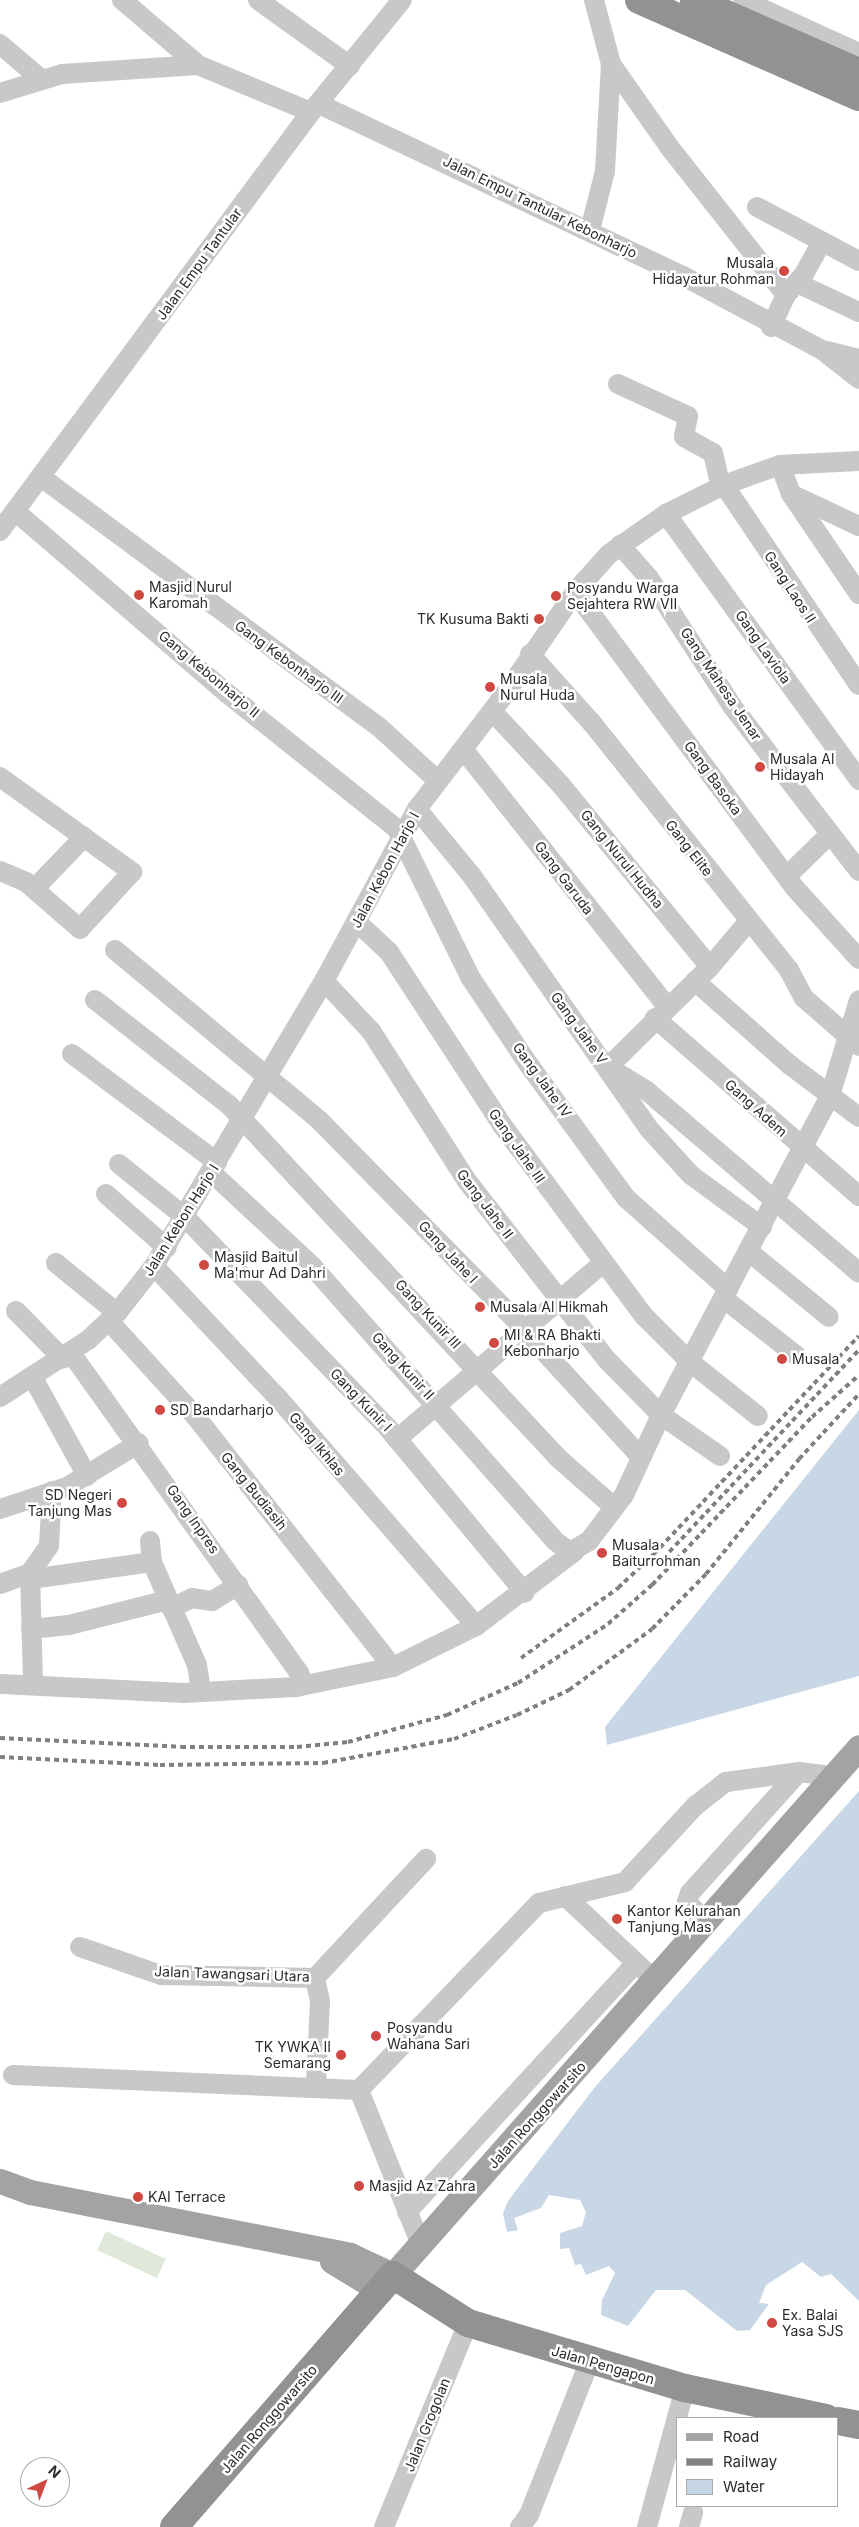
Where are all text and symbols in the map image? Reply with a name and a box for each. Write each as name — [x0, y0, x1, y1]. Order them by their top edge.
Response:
street label: Jalan Empu Tantular Kebonharjo — [440, 153, 640, 261]
street label: Jalan Empu Tantular — [153, 205, 245, 323]
place label: Musala Hidayatur Rohman — [652, 255, 774, 288]
marker: Musala Hidayatur Rohman — [778, 265, 790, 277]
street label: Gang Laos II — [761, 548, 819, 626]
place label: Masjid Nurul Karomah — [149, 579, 232, 612]
place label: Posyandu Warga Sejahtera RW VII — [567, 580, 679, 612]
marker: Masjid Nurul Karomah — [133, 589, 145, 601]
marker: Posyandu Warga Sejahtera RW VII — [549, 589, 563, 603]
street label: Gang Laviola — [732, 607, 794, 687]
place label: TK Kusuma Bakti — [417, 611, 529, 627]
marker: TK Kusuma Bakti — [533, 613, 545, 625]
street label: Gang Kebonharjo III — [231, 617, 347, 707]
street label: Gang Mahesa Jenar — [677, 624, 765, 744]
street label: Gang Kebonharjo II — [155, 627, 263, 721]
place label: Musala Nurul Huda — [500, 671, 575, 704]
marker: Musala Nurul Huda — [484, 681, 496, 693]
street label: Gang Basoka — [681, 738, 745, 818]
place label: Musala Al Hidayah — [770, 751, 834, 784]
marker: Musala Al Hidayah — [754, 761, 766, 773]
street label: Gang Nurul Hudha — [577, 806, 667, 912]
street label: Jalan Kebon Harjo I — [347, 809, 423, 931]
street label: Gang Elite — [662, 816, 716, 880]
street label: Gang Garuda — [531, 838, 597, 918]
street label: Gang Jahe V — [547, 989, 611, 1067]
street label: Gang Jahe IV — [509, 1039, 575, 1121]
street label: Gang Adem — [721, 1076, 791, 1140]
street label: Gang Jahe III — [485, 1106, 549, 1186]
street label: Jalan Kebon Harjo I — [140, 1161, 222, 1279]
street label: Gang Jahe II — [453, 1166, 517, 1242]
street label: Gang Jahe I — [415, 1217, 481, 1287]
place label: Masjid Baitul Ma'mur Ad Dahri — [214, 1249, 326, 1282]
marker: Masjid Baitul Ma'mur Ad Dahri — [198, 1259, 210, 1271]
street label: Gang Kunir III — [392, 1276, 464, 1352]
place label: Musala Al Hikmah — [490, 1299, 608, 1315]
marker: Musala Al Hikmah — [474, 1301, 486, 1313]
place label: MI & RA Bhakti Kebonharjo — [504, 1327, 601, 1360]
street label: Gang Kunir II — [368, 1329, 438, 1403]
marker: MI & RA Bhakti Kebonharjo — [488, 1337, 500, 1349]
place label: Musala — [792, 1351, 839, 1367]
marker: Musala — [776, 1353, 788, 1365]
street label: Gang Kunir I — [327, 1365, 395, 1435]
place label: SD Bandarharjo — [170, 1402, 274, 1418]
marker: SD Bandarharjo — [154, 1404, 166, 1416]
street label: Gang Ikhlas — [286, 1409, 348, 1479]
street label: Gang Budiasih — [217, 1449, 291, 1533]
street label: Gang Inpres — [163, 1481, 223, 1557]
place label: SD Negeri Tanjung Mas — [27, 1487, 112, 1520]
marker: SD Negeri Tanjung Mas — [116, 1497, 128, 1509]
place label: Musala Baiturrohman — [612, 1537, 701, 1570]
marker: Musala Baiturrohman — [596, 1547, 608, 1559]
place label: Kantor Kelurahan Tanjung Mas — [627, 1903, 741, 1935]
marker: Kantor Kelurahan Tanjung Mas — [611, 1913, 623, 1925]
street label: Jalan Tawangsari Utara — [154, 1963, 310, 1985]
place label: Posyandu Wahana Sari — [387, 2020, 470, 2052]
marker: Posyandu Wahana Sari — [369, 2029, 383, 2043]
place label: TK YWKA II Semarang — [255, 2039, 331, 2072]
marker: TK YWKA II Semarang — [335, 2049, 347, 2061]
street label: Jalan Ronggowarsito — [484, 2058, 590, 2172]
place label: Masjid Az Zahra — [369, 2178, 476, 2194]
marker: Masjid Az Zahra — [353, 2180, 365, 2192]
place label: KAI Terrace — [148, 2189, 226, 2205]
marker: KAI Terrace — [132, 2191, 144, 2203]
place label: Ex. Balai Yasa SJS — [782, 2307, 844, 2340]
marker: Ex. Balai Yasa SJS — [766, 2317, 778, 2329]
street label: Jalan Pengapon — [550, 2342, 656, 2388]
street label: Jalan Ronggowarsito — [217, 2361, 321, 2477]
street label: Jalan Grogolan — [401, 2376, 453, 2474]
legend — [676, 2417, 839, 2507]
text: Road — [723, 2427, 759, 2446]
text: Railway — [723, 2452, 777, 2471]
north arrow — [20, 2457, 70, 2507]
text: N — [45, 2462, 65, 2481]
text: Water — [723, 2477, 765, 2496]

